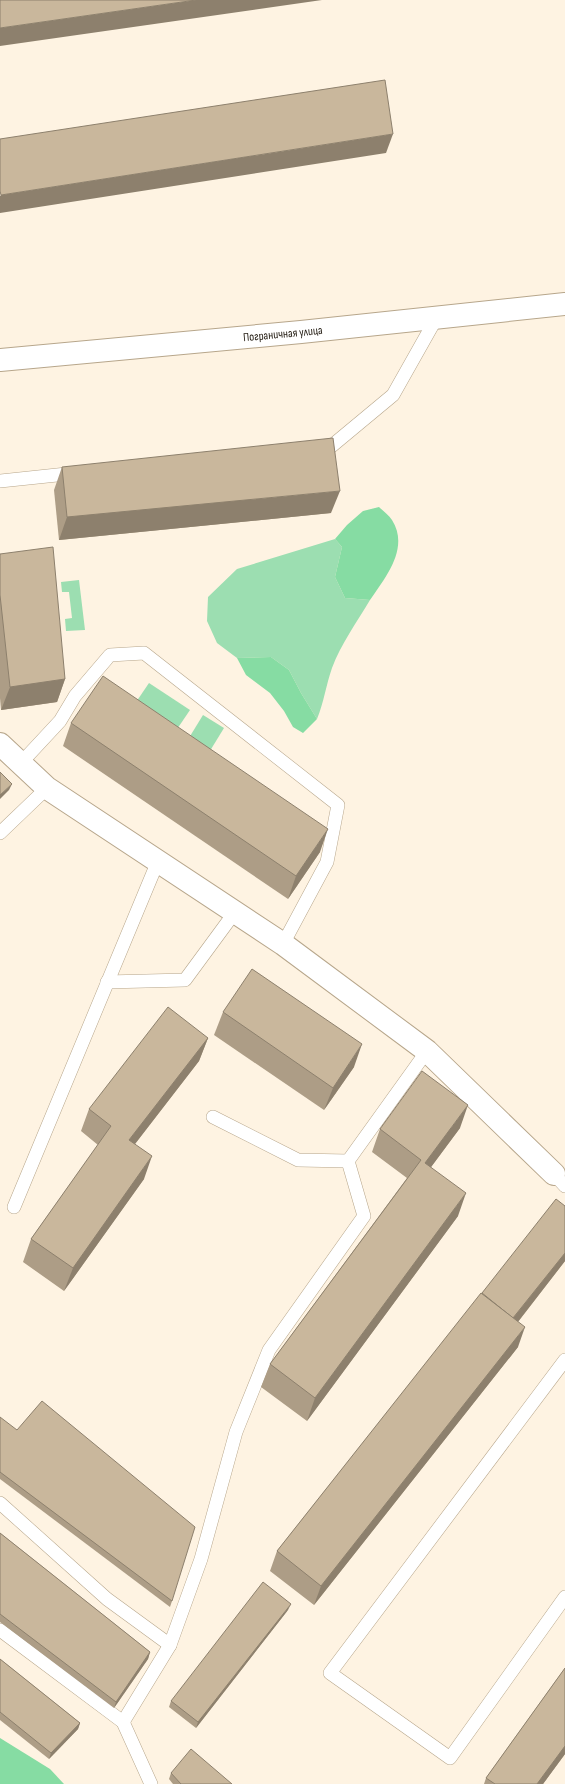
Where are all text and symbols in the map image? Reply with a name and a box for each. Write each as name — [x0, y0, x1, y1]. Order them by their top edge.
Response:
street label: Пограничная улица — [242, 323, 324, 345]

